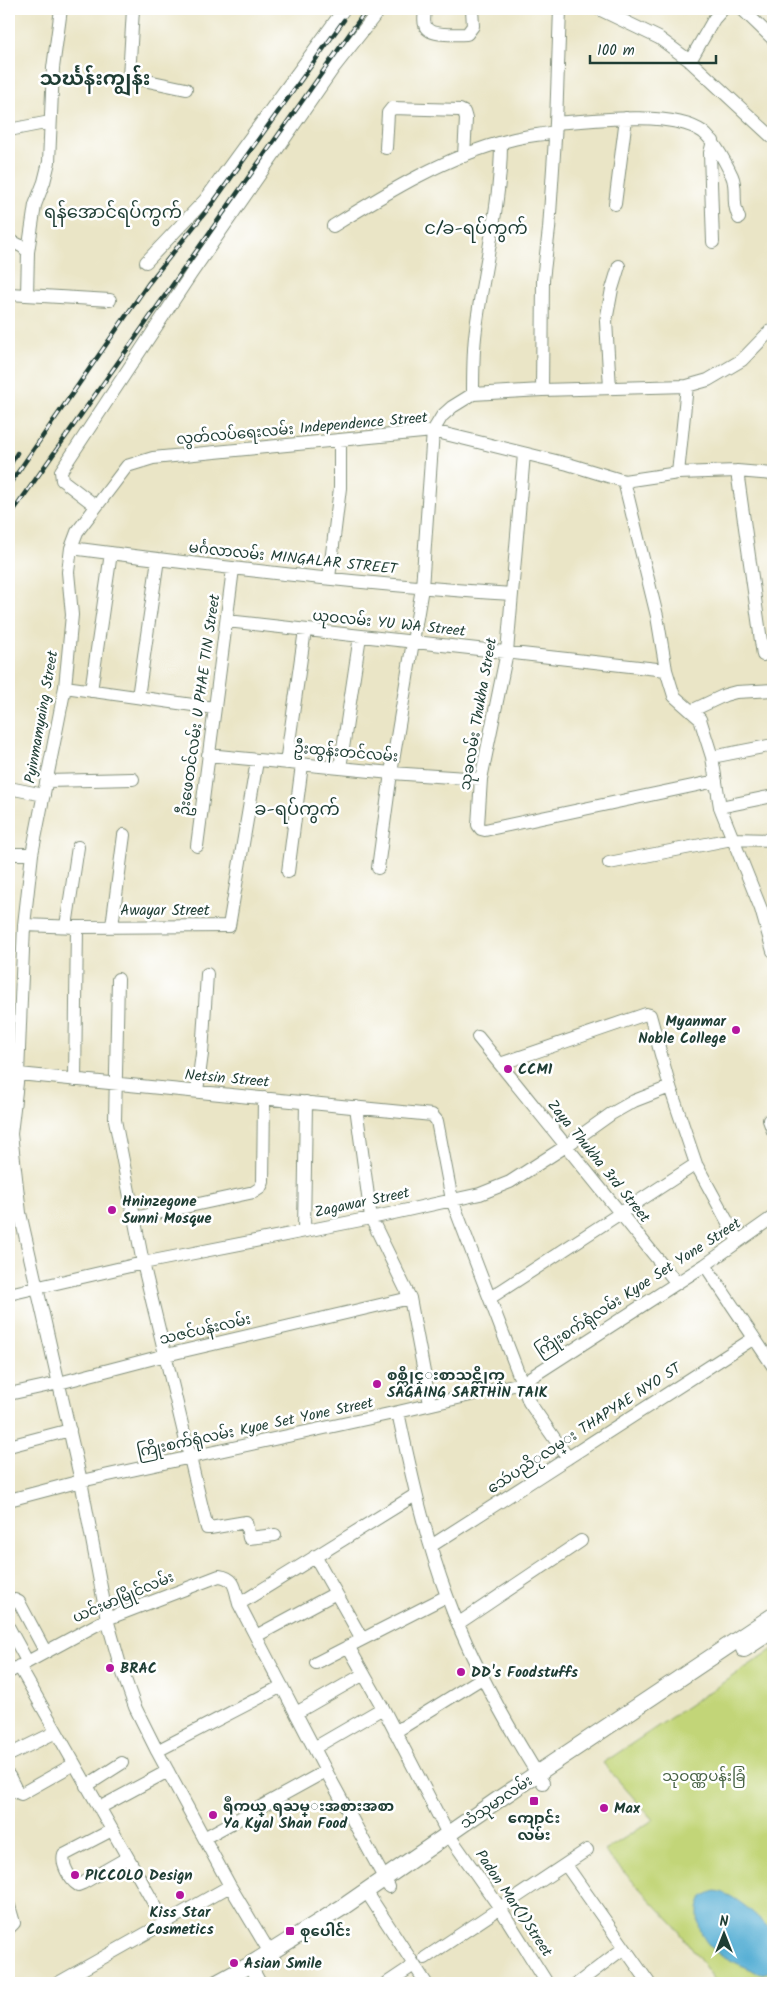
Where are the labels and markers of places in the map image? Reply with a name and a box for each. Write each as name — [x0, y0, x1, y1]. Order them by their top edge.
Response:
place label: Myanmar Noble College — [638, 1010, 727, 1051]
marker: Myanmar Noble College — [730, 1024, 742, 1036]
place label: CCM1 — [518, 1058, 553, 1082]
marker: CCM1 — [502, 1063, 514, 1075]
place label: Hninzegone Sunni Mosque — [122, 1190, 212, 1231]
marker: Hninzegone Sunni Mosque — [106, 1204, 118, 1216]
place label: စစ္ကိုင္းစာသင္တိုက္ SAGAING SARTHIN TAIK — [387, 1364, 548, 1405]
marker: စစ္ကိုင္းစာသင္တိုက္ SAGAING SARTHIN TAIK — [371, 1378, 383, 1390]
place label: BRAC — [120, 1657, 157, 1681]
place label: DD's Foodstuffs — [471, 1661, 578, 1685]
marker: BRAC — [104, 1662, 116, 1674]
marker: DD's Foodstuffs — [455, 1666, 467, 1678]
place label: ရဳကယ္ ရႀမ္းအစားအစာ Ya Kyal Shan Food — [223, 1795, 394, 1836]
marker: ကျောင်း လမ်း — [528, 1795, 540, 1807]
place label: Max — [614, 1797, 641, 1821]
marker: Max — [598, 1802, 610, 1814]
place label: ကျောင်း လမ်း — [508, 1807, 560, 1848]
marker: ရဳကယ္ ရႀမ္းအစားအစာ Ya Kyal Shan Food — [207, 1809, 219, 1821]
place label: PICCOLO Design — [85, 1864, 193, 1888]
marker: PICCOLO Design — [69, 1869, 81, 1881]
marker: Kiss Star Cosmetics — [174, 1889, 186, 1901]
place label: Kiss Star Cosmetics — [146, 1901, 214, 1942]
place label: စုပေါင်း — [300, 1920, 351, 1944]
marker: စုပေါင်း — [284, 1925, 296, 1937]
place label: Asian Smile — [244, 1952, 323, 1976]
marker: Asian Smile — [228, 1957, 240, 1969]

